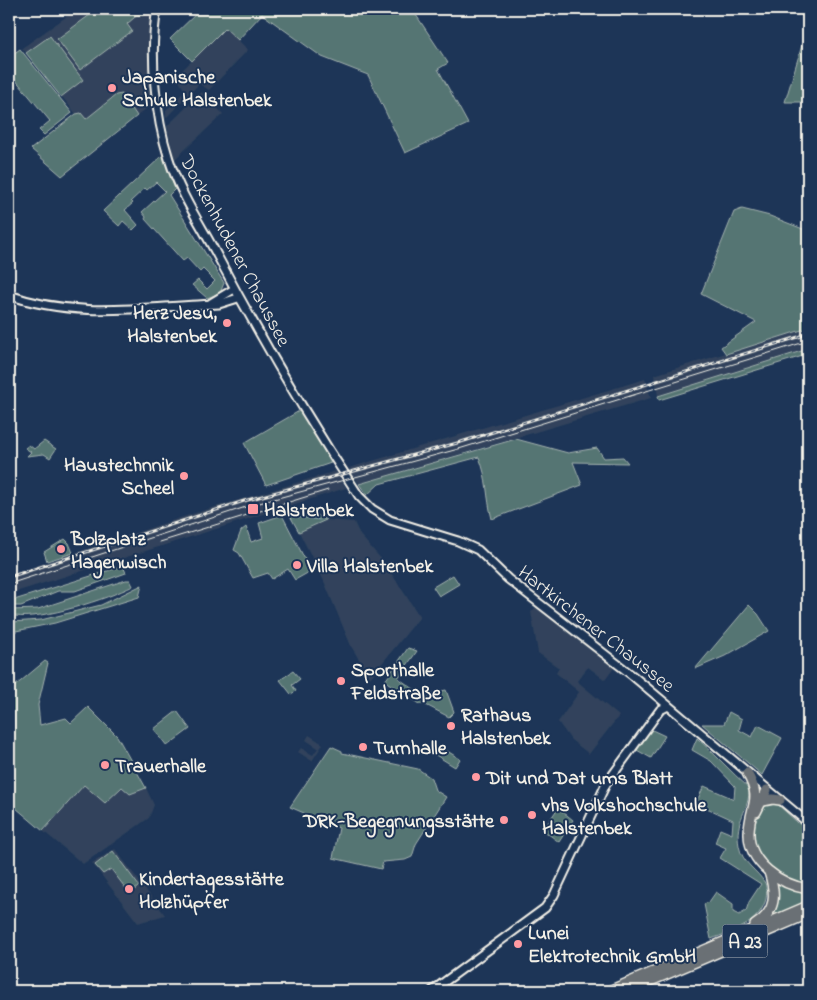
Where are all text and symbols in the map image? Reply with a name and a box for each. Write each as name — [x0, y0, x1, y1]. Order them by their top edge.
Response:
place label: Japanische Schule Halstenbek — [122, 64, 273, 116]
marker: Japanische Schule Halstenbek — [106, 82, 118, 94]
street label: Dockenhudener Chaussee — [170, 149, 297, 352]
place label: Herz Jesu, Halstenbek — [127, 300, 218, 352]
marker: Herz Jesu, Halstenbek — [221, 317, 233, 329]
place label: Haustechnnik Scheel — [64, 452, 175, 504]
marker: Haustechnnik Scheel — [178, 470, 190, 482]
place label: Halstenbek — [264, 497, 355, 526]
marker: Halstenbek — [246, 502, 260, 516]
place label: Bolzplatz Hagenwisch — [70, 526, 167, 579]
marker: Bolzplatz Hagenwisch — [55, 543, 67, 555]
place label: Villa Halstenbek — [306, 553, 435, 582]
marker: Villa Halstenbek — [291, 559, 303, 571]
street label: Hartkirchener Chaussee — [511, 559, 680, 701]
place label: Sporthalle Feldstraße — [350, 657, 442, 709]
marker: Sporthalle Feldstraße — [335, 675, 347, 687]
place label: Rathaus Halstenbek — [461, 702, 552, 754]
marker: Rathaus Halstenbek — [445, 720, 457, 732]
place label: Turnhalle — [373, 735, 448, 764]
marker: Turnhalle — [357, 741, 369, 753]
place label: Trauerhalle — [115, 753, 207, 782]
marker: Trauerhalle — [99, 759, 111, 771]
place label: Dit und Dat ums Blatt — [485, 765, 673, 794]
marker: Dit und Dat ums Blatt — [470, 771, 482, 783]
place label: vhs Volkshochschule Halstenbek — [541, 792, 707, 844]
place label: DRK-Begegnungsstätte — [302, 808, 495, 838]
marker: vhs Volkshochschule Halstenbek — [526, 809, 538, 821]
marker: DRK-Begegnungsstätte — [498, 814, 510, 826]
place label: Kindertagesstätte Holzhüpfer — [139, 866, 285, 918]
marker: Kindertagesstätte Holzhüpfer — [123, 883, 135, 895]
place label: Lunei Elektrotechnik GmbH — [528, 920, 696, 972]
road number: A 23 — [722, 924, 768, 958]
marker: Lunei Elektrotechnik GmbH — [512, 938, 524, 950]

